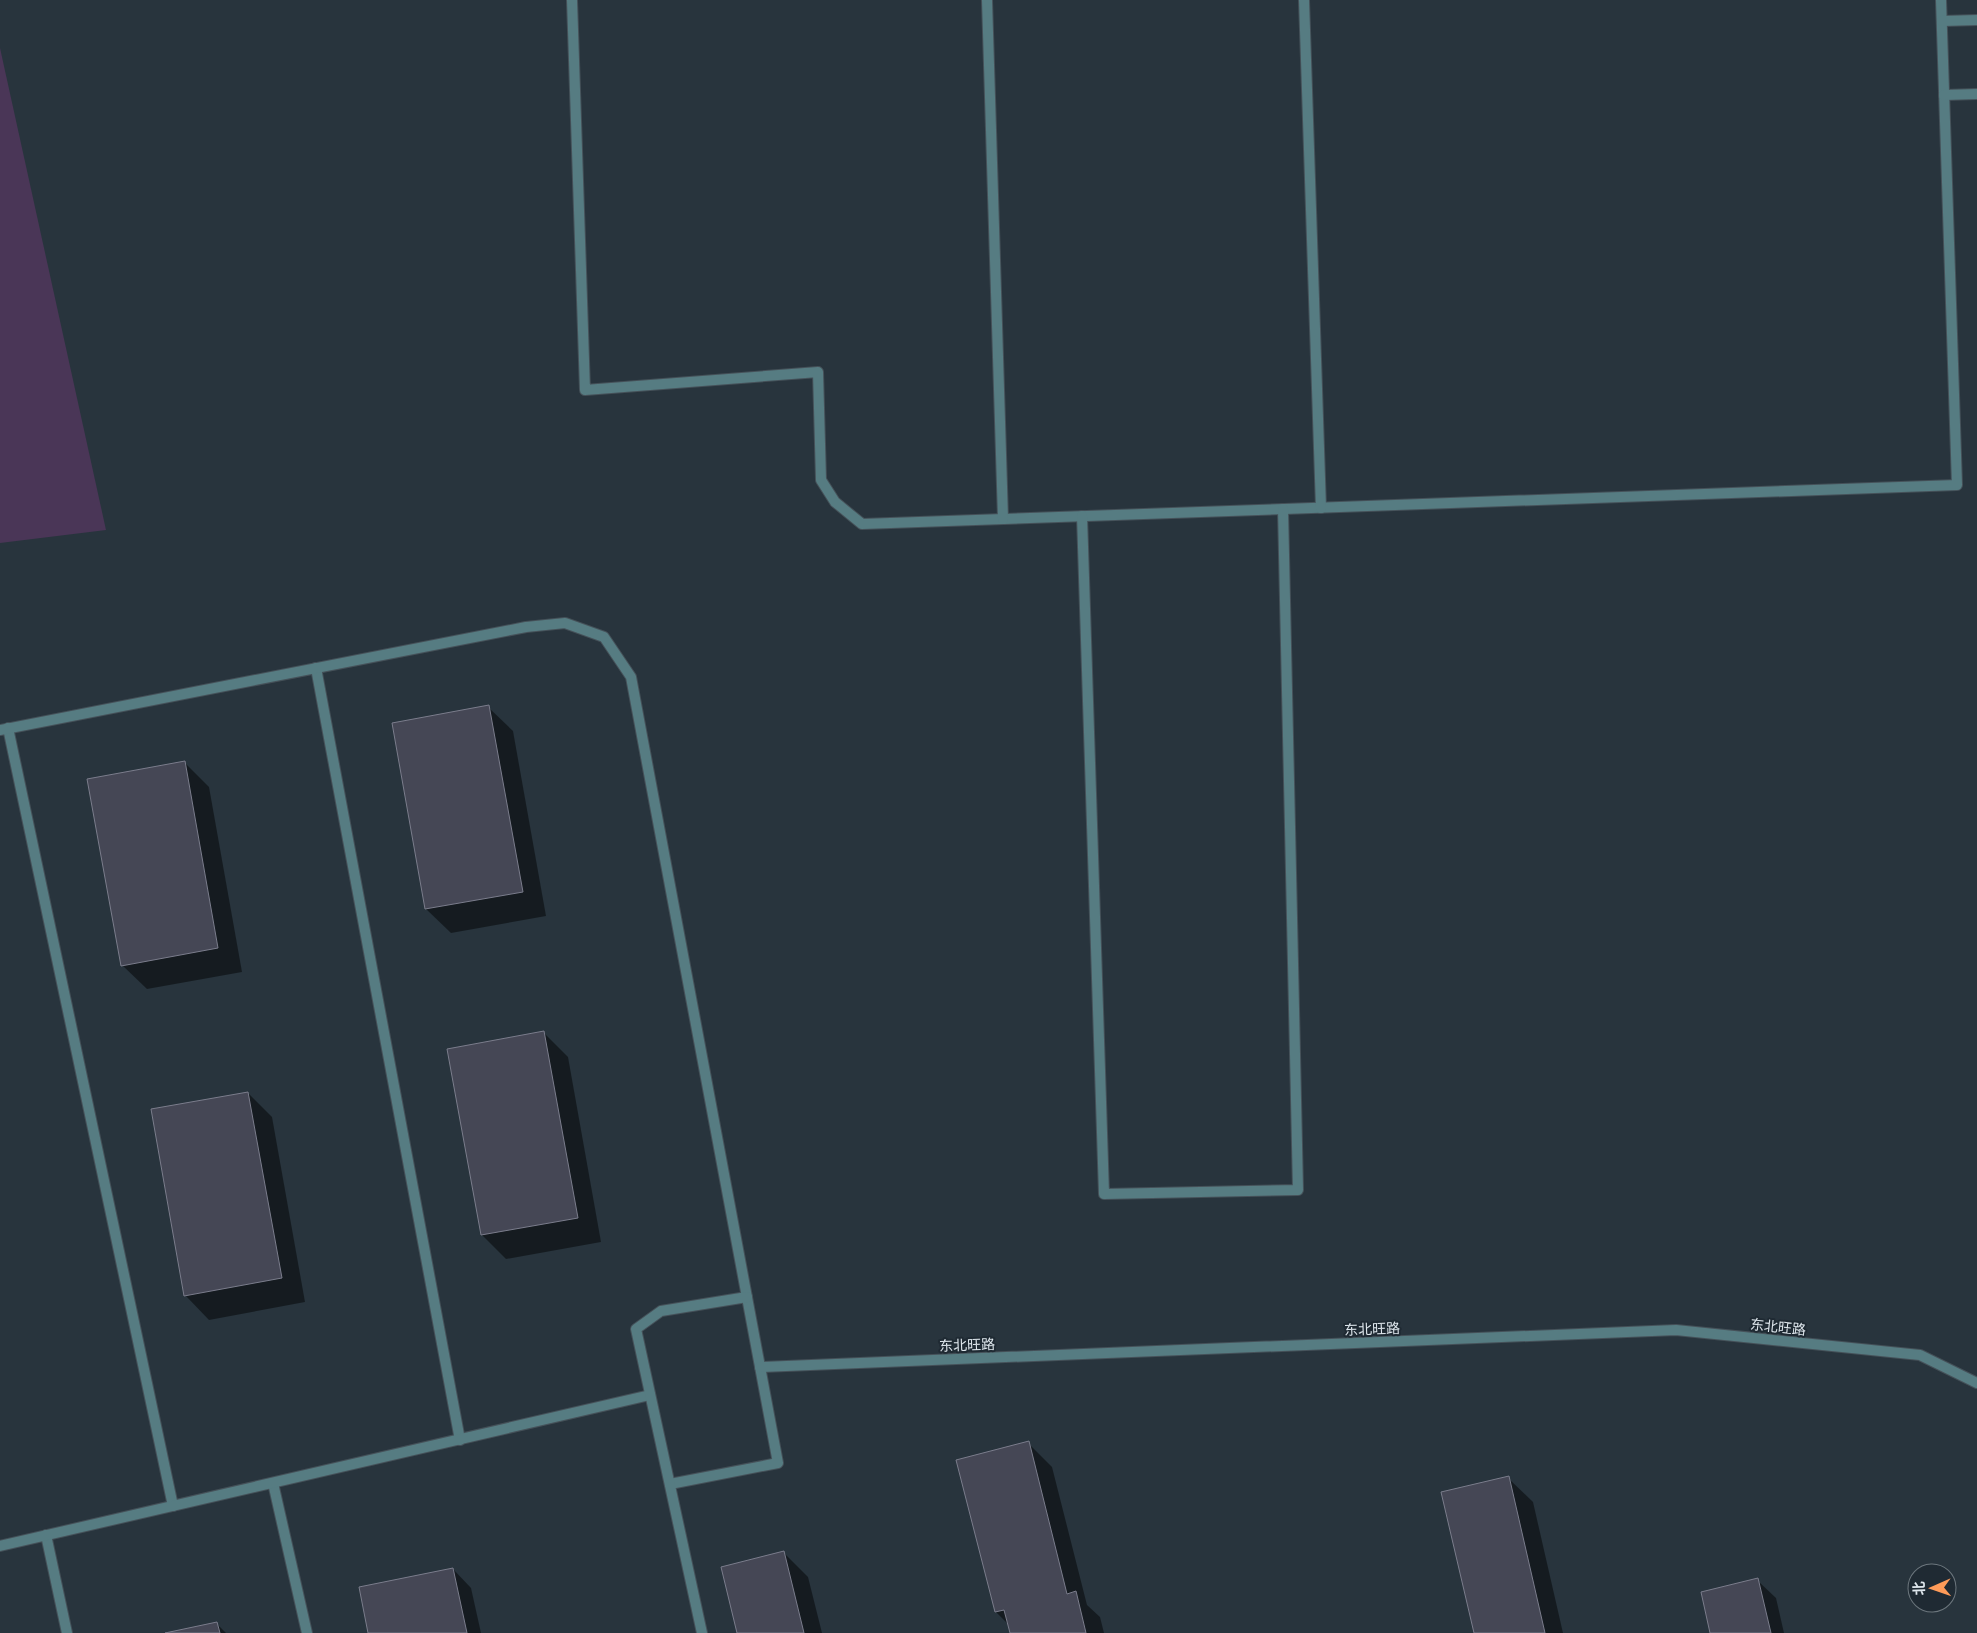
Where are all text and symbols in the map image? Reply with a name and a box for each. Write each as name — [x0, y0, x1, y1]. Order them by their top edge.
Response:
street label: 东北旺路 — [1749, 1314, 1807, 1339]
street label: 东北旺路 — [1344, 1318, 1400, 1339]
street label: 东北旺路 — [939, 1334, 995, 1355]
north arrow — [1907, 1563, 1957, 1613]
text: 北 — [1909, 1581, 1928, 1596]

